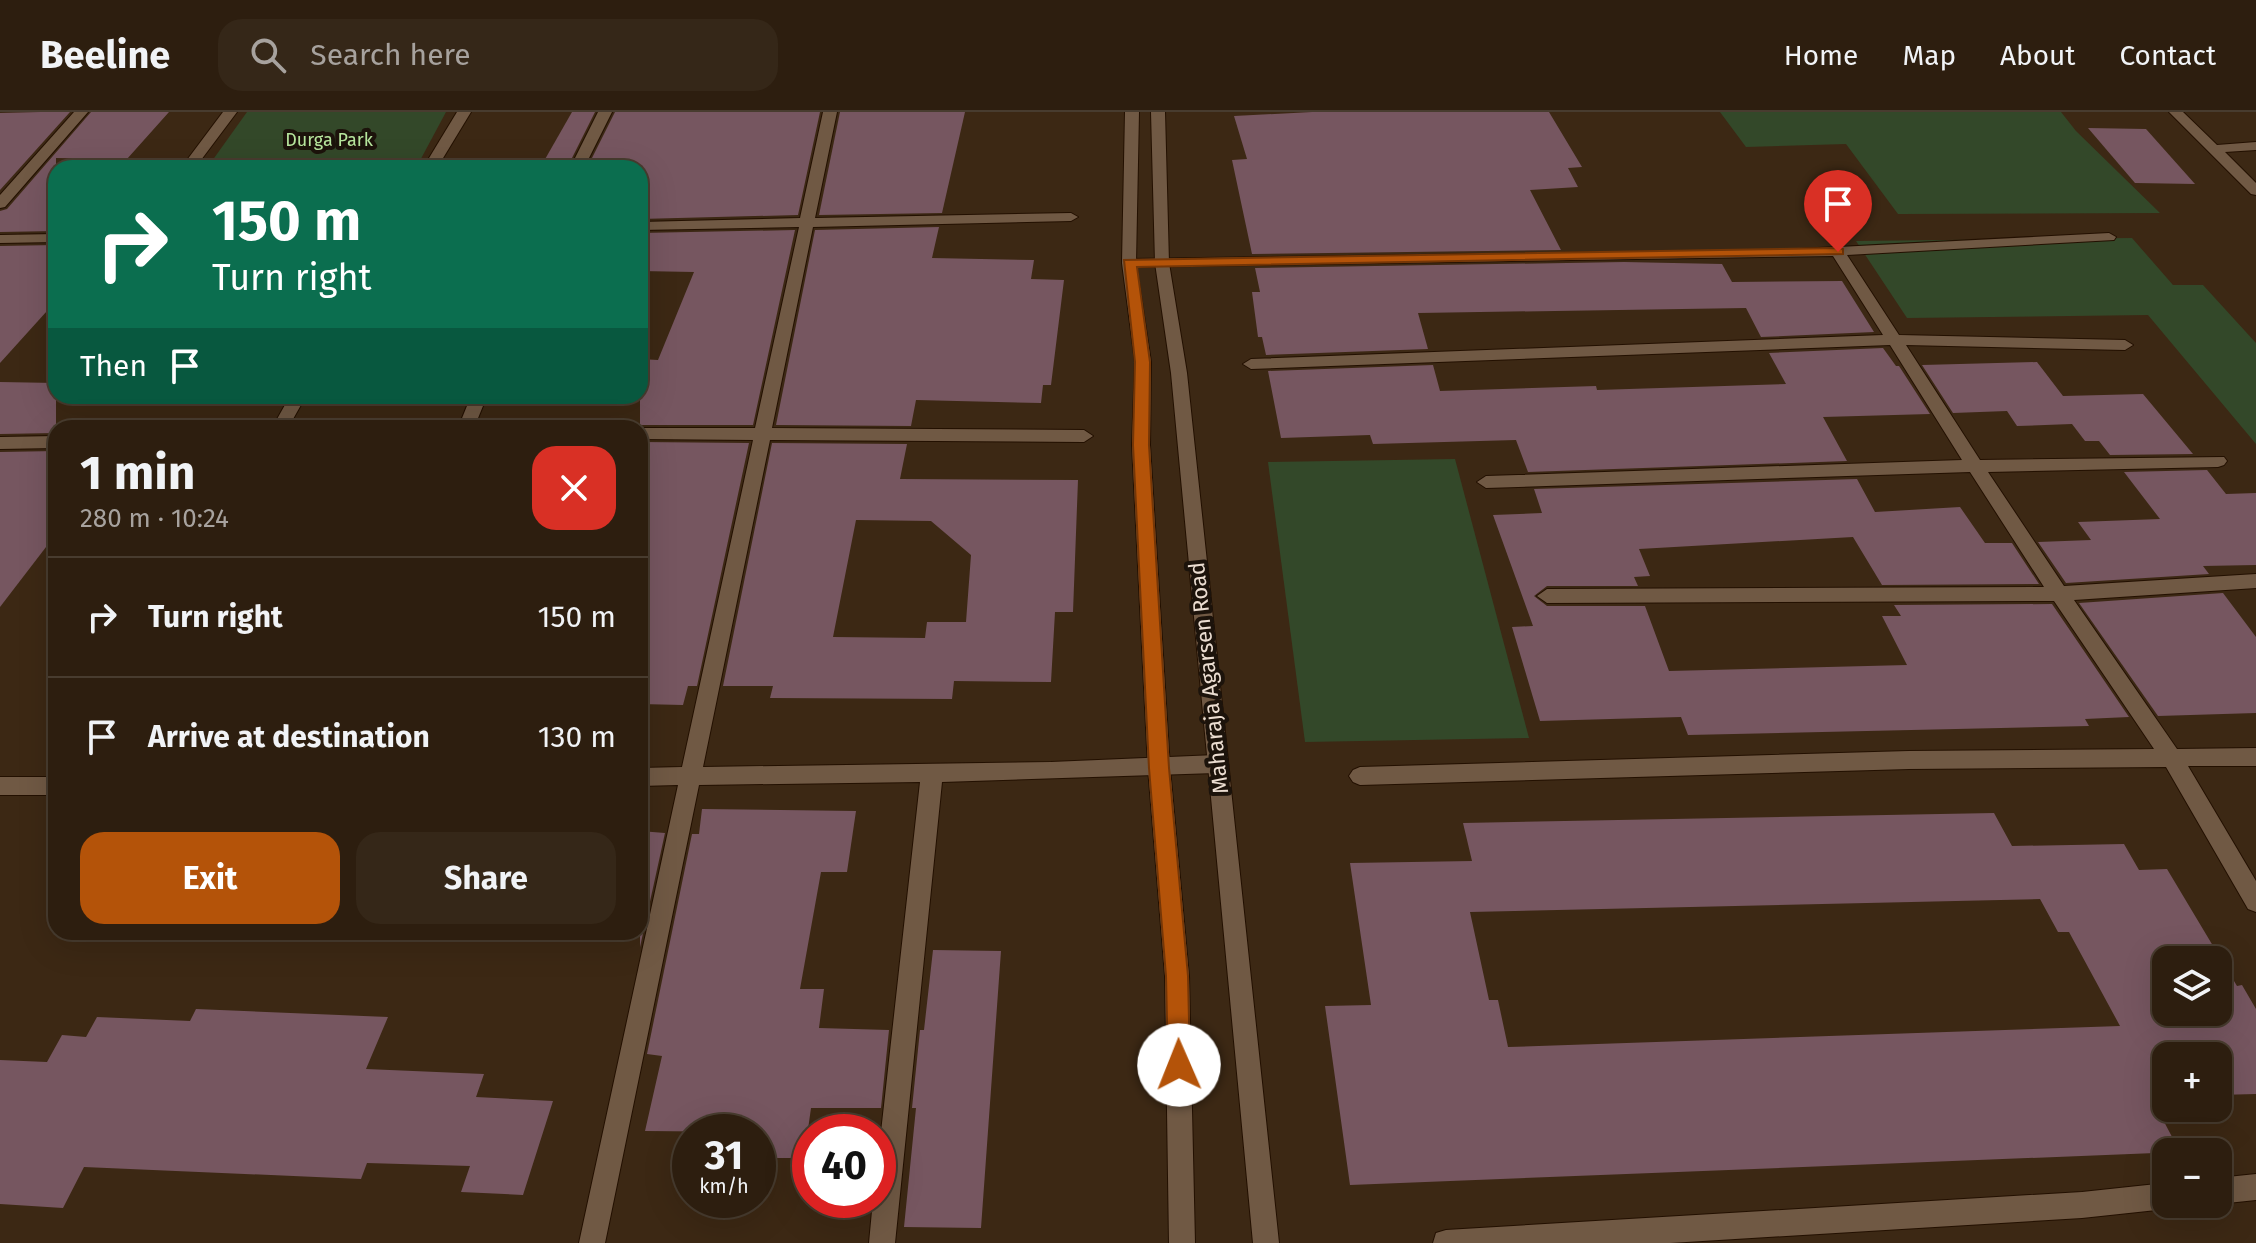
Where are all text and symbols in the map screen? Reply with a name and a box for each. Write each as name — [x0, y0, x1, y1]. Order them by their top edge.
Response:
search box — [218, 19, 778, 91]
text: Beeline — [40, 32, 170, 78]
icon: search — [246, 33, 290, 77]
text: Search here — [310, 37, 471, 73]
text: Home — [1784, 39, 1858, 72]
text: Map — [1902, 39, 1956, 72]
text: About — [2000, 39, 2075, 72]
text: Contact — [2119, 39, 2216, 72]
park label: Durga Park — [285, 129, 374, 151]
pin — [1804, 170, 1872, 252]
icon: arrive — [1816, 182, 1860, 226]
text: 150 m — [212, 188, 361, 255]
icon: right — [80, 192, 184, 296]
text: Turn right — [212, 256, 372, 300]
icon: arrive — [163, 344, 207, 388]
text: Then — [80, 348, 147, 384]
text: 1 min — [80, 444, 195, 502]
button: close — [532, 446, 616, 530]
text: 280 m · 10:24 — [80, 503, 229, 534]
street label: Maharaja Agarsen Road — [1183, 561, 1234, 795]
icon: right — [80, 595, 124, 639]
text: Turn right — [148, 599, 283, 635]
text: 150 m — [538, 599, 616, 635]
icon: arrive — [80, 715, 124, 759]
text: Arrive at destination — [148, 719, 430, 755]
text: 130 m — [538, 719, 616, 755]
button: Exit — [80, 832, 340, 924]
button: Share — [356, 832, 616, 924]
map controls — [2152, 946, 2232, 1218]
button: layers — [2152, 946, 2232, 1026]
position arrow — [1137, 1023, 1221, 1107]
button: + — [2152, 1042, 2232, 1122]
speed limit sign: 40 — [792, 1114, 896, 1218]
text: 31 — [705, 1132, 743, 1180]
button: − — [2152, 1138, 2232, 1218]
text: km/h — [699, 1174, 749, 1198]

